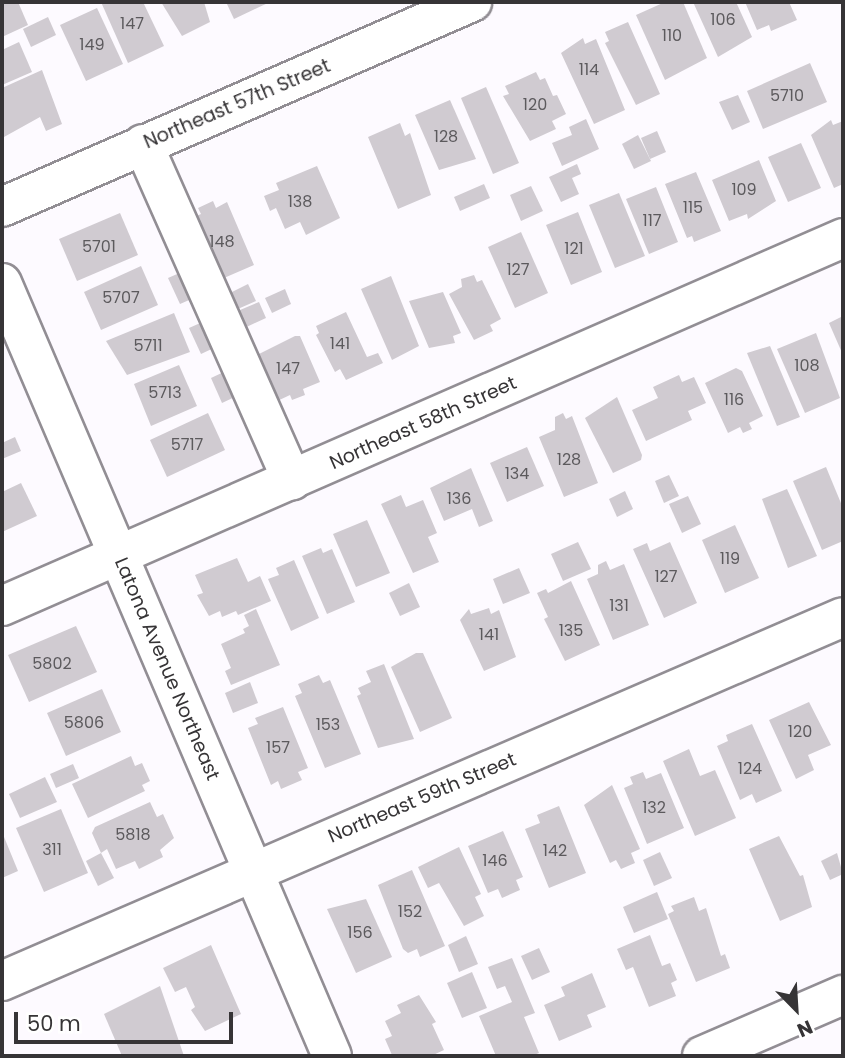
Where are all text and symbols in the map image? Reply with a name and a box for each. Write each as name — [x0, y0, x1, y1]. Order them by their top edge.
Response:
house number: 106 — [710, 10, 736, 30]
house number: 147 — [120, 14, 144, 34]
house number: 110 — [662, 26, 682, 46]
house number: 149 — [79, 35, 105, 55]
street label: Northeast 57th Street — [140, 54, 334, 154]
house number: 114 — [579, 60, 599, 80]
house number: 5710 — [770, 86, 804, 106]
house number: 120 — [523, 95, 547, 115]
house number: 128 — [434, 127, 458, 147]
house number: 109 — [731, 180, 757, 200]
house number: 138 — [288, 192, 312, 212]
house number: 115 — [683, 198, 703, 218]
house number: 117 — [643, 211, 661, 231]
house number: 148 — [209, 232, 235, 252]
house number: 5701 — [82, 237, 116, 257]
house number: 121 — [564, 239, 584, 259]
house number: 127 — [506, 260, 530, 280]
house number: 5707 — [102, 288, 140, 308]
house number: 141 — [330, 334, 350, 354]
house number: 5711 — [133, 336, 163, 356]
house number: 108 — [794, 356, 820, 376]
house number: 147 — [276, 359, 300, 379]
street label: Northeast 58th Street — [326, 372, 520, 474]
house number: 5713 — [148, 383, 182, 403]
house number: 116 — [724, 390, 744, 410]
house number: 5717 — [171, 435, 203, 455]
house number: 128 — [557, 450, 581, 470]
house number: 134 — [505, 464, 529, 484]
house number: 136 — [447, 489, 471, 509]
house number: 119 — [720, 549, 740, 569]
street label: Latona Avenue Northeast — [110, 554, 224, 784]
house number: 127 — [654, 567, 678, 587]
house number: 131 — [609, 596, 629, 616]
house number: 135 — [559, 621, 583, 641]
house number: 141 — [479, 625, 499, 645]
house number: 5802 — [32, 654, 72, 674]
house number: 5806 — [64, 713, 104, 733]
house number: 153 — [316, 715, 340, 735]
house number: 120 — [788, 722, 812, 742]
house number: 157 — [266, 738, 290, 758]
street label: Northeast 59th Street — [325, 748, 519, 848]
house number: 124 — [738, 759, 762, 779]
house number: 132 — [642, 798, 666, 818]
house number: 5818 — [115, 825, 151, 845]
house number: 311 — [42, 840, 62, 860]
house number: 142 — [543, 841, 567, 861]
house number: 146 — [482, 851, 508, 871]
house number: 152 — [398, 902, 422, 922]
house number: 156 — [347, 923, 373, 943]
north arrow — [761, 974, 831, 1044]
scale bar — [18, 998, 236, 1042]
text: 50 m — [27, 1009, 81, 1038]
text: N — [793, 1013, 817, 1044]

